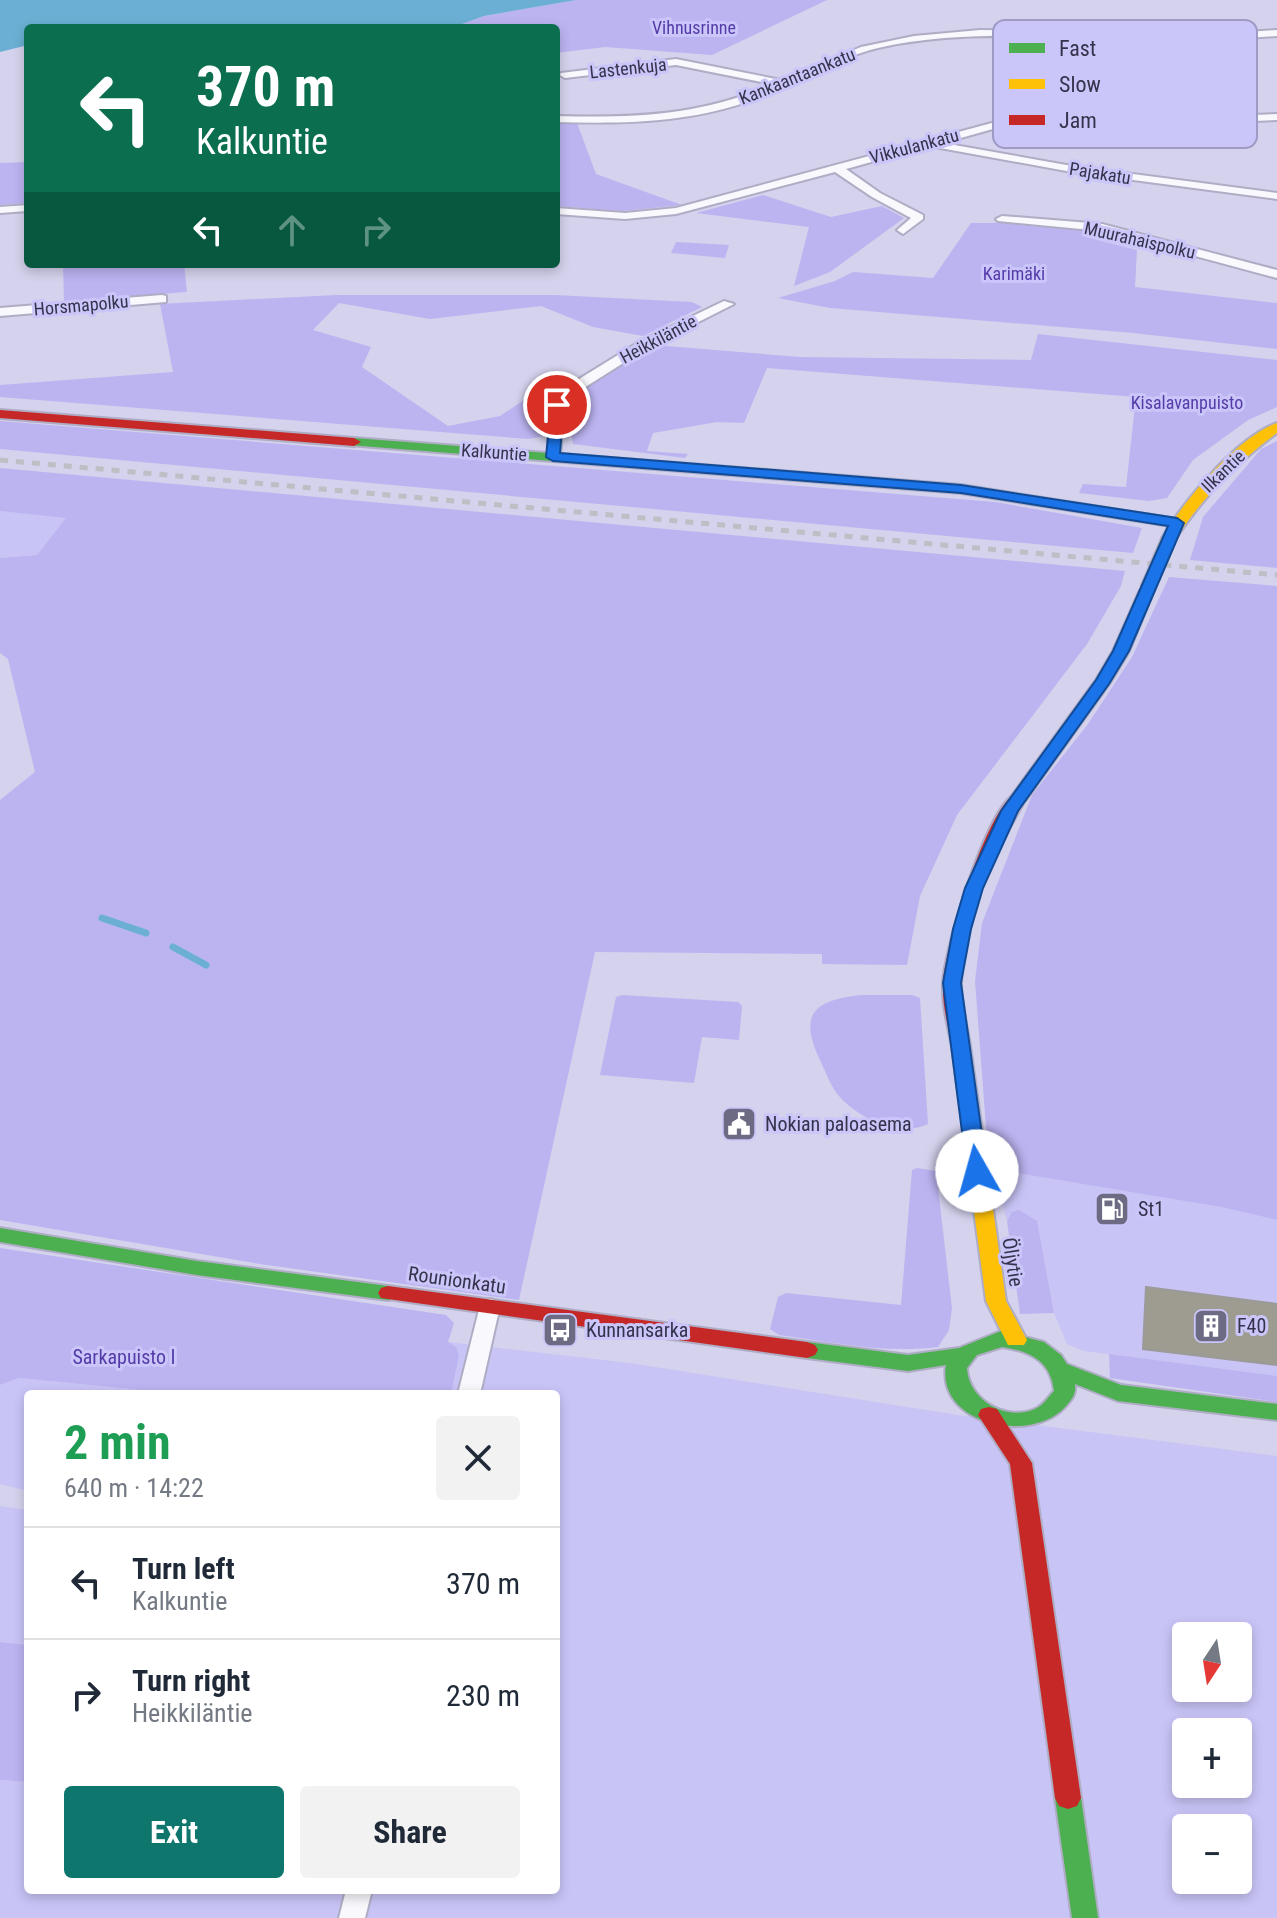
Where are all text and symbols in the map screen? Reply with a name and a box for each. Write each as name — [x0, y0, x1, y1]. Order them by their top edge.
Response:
park label: Vihnusrinne — [652, 17, 736, 38]
legend — [993, 20, 1257, 148]
text: Fast — [1059, 36, 1096, 61]
street label: Kankaantaankatu — [736, 43, 858, 109]
text: 370 m — [196, 54, 335, 120]
street label: Lastenkuja — [588, 54, 668, 82]
icon: left — [64, 56, 168, 160]
text: Slow — [1059, 72, 1101, 97]
text: Jam — [1059, 108, 1097, 133]
text: Kalkuntie — [196, 121, 328, 163]
street label: Vikkulankatu — [867, 124, 961, 168]
street label: Pajakatu — [1068, 158, 1132, 188]
icon: left — [186, 208, 230, 252]
icon: ahead — [270, 208, 314, 252]
icon: right — [354, 208, 398, 252]
street label: Muurahaispolku — [1082, 217, 1198, 263]
park label: Karimäki — [983, 263, 1045, 284]
street label: Horsmapolku — [33, 290, 129, 320]
street label: Heikkiläntie — [616, 310, 700, 368]
pin — [523, 371, 591, 439]
icon: arrive — [535, 383, 579, 427]
park label: Kisalavanpuisto — [1131, 392, 1243, 413]
street label: Kalkuntie — [460, 439, 528, 465]
street label: Ilkantie — [1197, 445, 1249, 497]
public building icon: Nokian paloasema — [720, 1105, 758, 1143]
place label: Nokian paloasema — [765, 1112, 912, 1136]
position arrow — [935, 1129, 1019, 1213]
fuel station icon: St1 — [1093, 1190, 1131, 1228]
place label: St1 — [1138, 1197, 1164, 1221]
street label: Öljytie — [997, 1236, 1029, 1288]
street label: Rounionkatu — [407, 1261, 507, 1299]
building icon: F40 — [1192, 1307, 1230, 1345]
bus stop icon: Kunnansarka — [541, 1311, 579, 1349]
place label: F40 — [1237, 1314, 1266, 1338]
place label: Kunnansarka — [586, 1318, 688, 1342]
park label: Sarkapuisto I — [72, 1345, 176, 1369]
text: 2 min — [64, 1414, 171, 1471]
button: close — [436, 1416, 520, 1500]
text: 640 m · 14:22 — [64, 1473, 204, 1503]
text: Turn left — [132, 1551, 235, 1586]
icon: left — [64, 1561, 108, 1605]
text: 370 m — [446, 1566, 520, 1601]
text: Kalkuntie — [132, 1586, 227, 1616]
north arrow — [1172, 1622, 1252, 1702]
map controls — [1172, 1622, 1252, 1894]
text: Turn right — [132, 1663, 250, 1698]
icon: right — [64, 1673, 108, 1717]
text: 230 m — [446, 1678, 520, 1713]
text: Heikkiläntie — [132, 1698, 253, 1728]
button: + — [1172, 1718, 1252, 1798]
button: Exit — [64, 1786, 284, 1878]
button: Share — [300, 1786, 520, 1878]
button: − — [1172, 1814, 1252, 1894]

